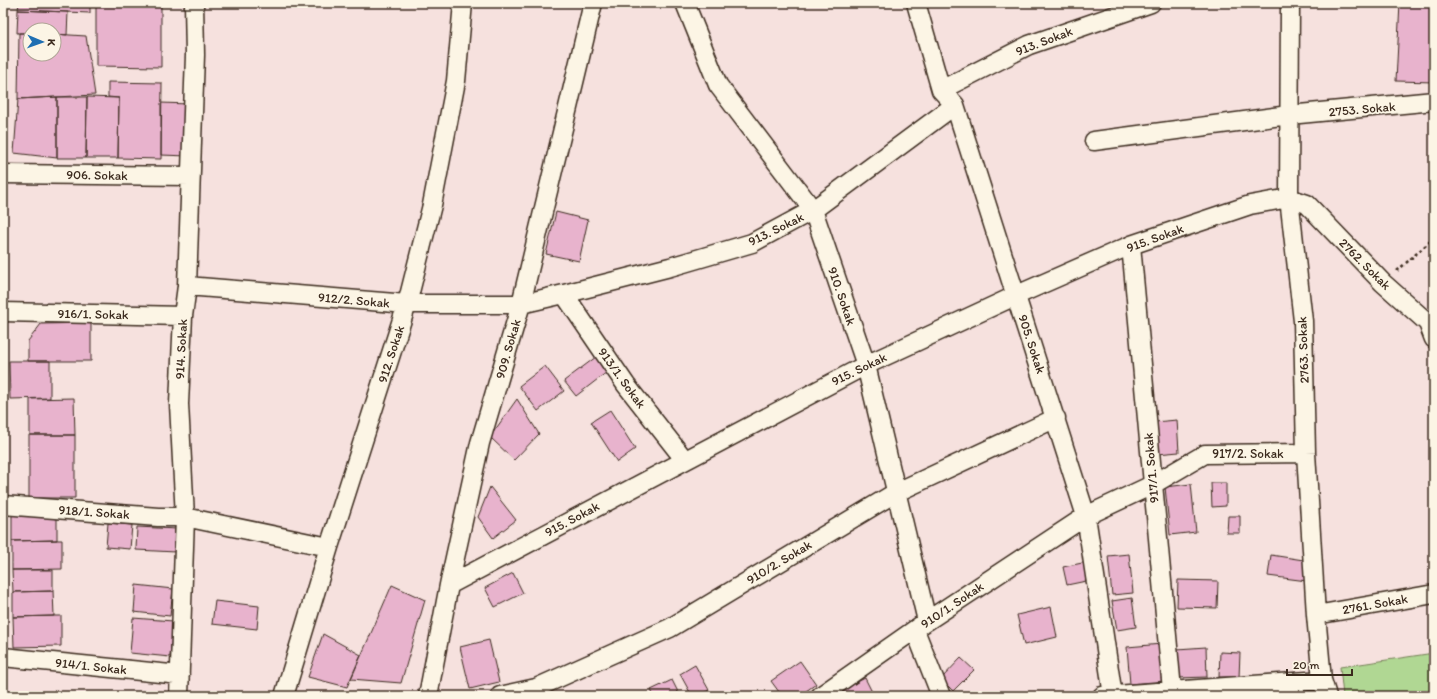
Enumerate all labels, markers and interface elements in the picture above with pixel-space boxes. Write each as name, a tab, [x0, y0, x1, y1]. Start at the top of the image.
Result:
north arrow	[22, 22, 62, 62]
street label: 913. Sokak	[1013, 23, 1075, 59]
text: K	[45, 39, 58, 47]
street label: 2753. Sokak	[1328, 99, 1396, 119]
street label: 906. Sokak	[66, 167, 128, 183]
street label: 913. Sokak	[746, 209, 806, 249]
street label: 915. Sokak	[1124, 221, 1186, 255]
street label: 2762. Sokak	[1336, 235, 1394, 293]
street label: 910. Sokak	[825, 265, 859, 327]
street label: 912/2. Sokak	[318, 289, 391, 311]
street label: 916/1. Sokak	[57, 306, 129, 322]
street label: 905. Sokak	[1015, 312, 1049, 376]
street label: 2763. Sokak	[1294, 316, 1312, 384]
street label: 909. Sokak	[492, 317, 524, 381]
street label: 914. Sokak	[172, 318, 190, 380]
street label: 912. Sokak	[375, 323, 407, 385]
street label: 913/1. Sokak	[595, 345, 649, 412]
street label: 915. Sokak	[829, 349, 889, 389]
street label: 917/1. Sokak	[1140, 432, 1162, 504]
street label: 917/2. Sokak	[1212, 446, 1284, 461]
street label: 915. Sokak	[542, 498, 602, 540]
street label: 918/1. Sokak	[58, 502, 130, 522]
street label: 910/2. Sokak	[744, 537, 814, 587]
street label: 910/1. Sokak	[918, 578, 986, 631]
street label: 2761. Sokak	[1341, 591, 1409, 617]
scale bar	[1287, 651, 1352, 677]
street label: 914/1. Sokak	[54, 655, 128, 677]
text: 20 m	[1293, 658, 1320, 672]

